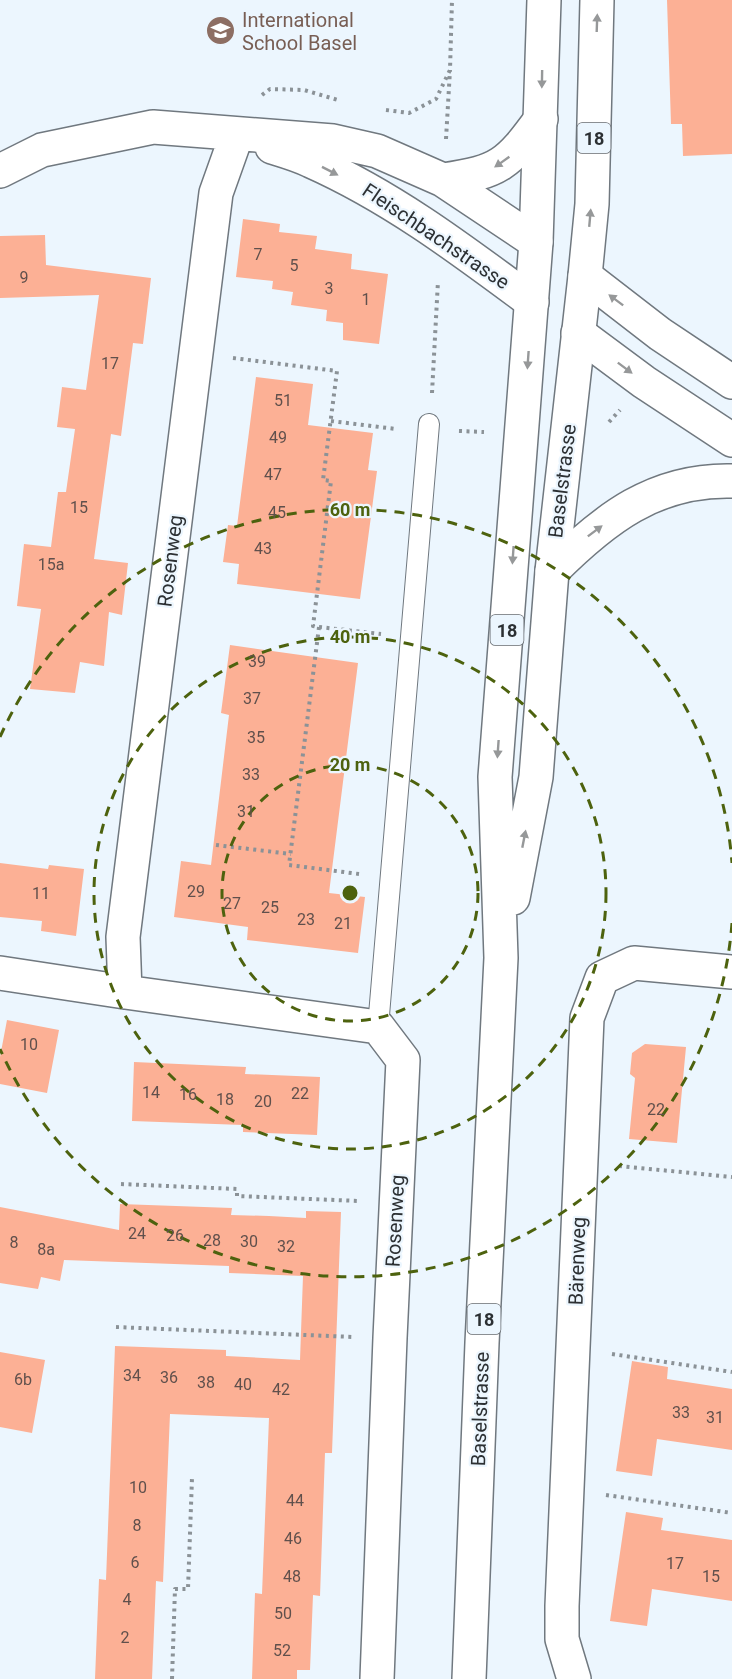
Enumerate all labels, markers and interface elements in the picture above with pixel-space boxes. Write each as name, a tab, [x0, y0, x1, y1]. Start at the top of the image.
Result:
place label: International School Basel	[242, 8, 357, 55]
one-way arrow	[592, 14, 601, 33]
school or university icon: International School Basel	[205, 15, 237, 47]
one-way arrow	[537, 70, 546, 89]
road number: 18	[578, 123, 610, 153]
one-way arrow	[495, 156, 511, 168]
one-way arrow	[322, 166, 339, 175]
street label: Fleischbachstrasse	[358, 178, 514, 294]
one-way arrow	[585, 209, 595, 228]
house number: 7	[254, 245, 263, 264]
house number: 5	[290, 256, 299, 275]
house number: 9	[20, 268, 29, 287]
house number: 3	[325, 279, 334, 298]
house number: 1	[362, 290, 371, 309]
one-way arrow	[608, 294, 624, 306]
one-way arrow	[523, 351, 533, 370]
house number: 17	[101, 354, 119, 373]
one-way arrow	[617, 361, 633, 374]
house number: 51	[274, 391, 292, 410]
street label: Baselstrasse	[543, 423, 581, 539]
house number: 49	[269, 428, 287, 447]
house number: 47	[264, 465, 282, 484]
house number: 15	[70, 498, 88, 517]
text: 60 m	[330, 499, 370, 520]
house number: 45	[268, 503, 286, 522]
street label: Rosenweg	[152, 514, 188, 608]
one-way arrow	[586, 525, 602, 537]
house number: 43	[254, 539, 272, 558]
one-way arrow	[508, 545, 518, 564]
house number: 15a	[38, 555, 64, 574]
road number: 18	[490, 615, 524, 645]
text: 40 m	[330, 626, 370, 647]
house number: 39	[248, 652, 266, 671]
house number: 37	[243, 689, 261, 708]
house number: 35	[247, 728, 265, 747]
one-way arrow	[493, 740, 502, 759]
text: 20 m	[330, 754, 370, 775]
house number: 33	[242, 765, 260, 784]
house number: 31	[237, 802, 255, 821]
one-way arrow	[520, 829, 529, 848]
house number: 29	[187, 882, 205, 901]
centre of rings	[340, 883, 360, 903]
house number: 11	[32, 884, 50, 903]
house number: 27	[223, 894, 241, 913]
house number: 25	[261, 898, 279, 917]
house number: 23	[297, 910, 315, 929]
house number: 21	[334, 914, 352, 933]
house number: 10	[20, 1035, 38, 1054]
house number: 14	[142, 1083, 160, 1102]
house number: 22	[291, 1084, 309, 1103]
house number: 16	[179, 1085, 197, 1104]
house number: 18	[216, 1090, 234, 1109]
house number: 20	[254, 1092, 272, 1111]
house number: 22	[647, 1100, 665, 1119]
street label: Rosenweg	[381, 1174, 409, 1268]
street label: Bärenweg	[563, 1216, 591, 1306]
house number: 24	[128, 1224, 146, 1243]
house number: 26	[166, 1226, 184, 1245]
house number: 28	[203, 1231, 221, 1250]
house number: 30	[240, 1232, 258, 1251]
house number: 8	[10, 1233, 19, 1252]
house number: 32	[277, 1237, 295, 1256]
house number: 8a	[37, 1240, 55, 1259]
road number: 18	[468, 1304, 500, 1334]
street label: Baselstrasse	[466, 1351, 494, 1467]
house number: 34	[123, 1366, 141, 1385]
house number: 36	[160, 1368, 178, 1387]
house number: 6b	[14, 1370, 32, 1389]
house number: 38	[197, 1373, 215, 1392]
house number: 40	[234, 1375, 252, 1394]
house number: 42	[272, 1380, 290, 1399]
house number: 33	[672, 1403, 690, 1422]
house number: 31	[706, 1408, 724, 1427]
house number: 10	[129, 1478, 147, 1497]
house number: 44	[286, 1491, 304, 1510]
house number: 8	[133, 1516, 142, 1535]
house number: 46	[284, 1529, 302, 1548]
house number: 6	[131, 1553, 140, 1572]
house number: 17	[666, 1554, 684, 1573]
house number: 48	[283, 1567, 301, 1586]
house number: 15	[702, 1567, 720, 1586]
house number: 4	[123, 1590, 132, 1609]
house number: 50	[274, 1604, 292, 1623]
house number: 2	[121, 1628, 130, 1647]
house number: 52	[273, 1641, 291, 1660]

